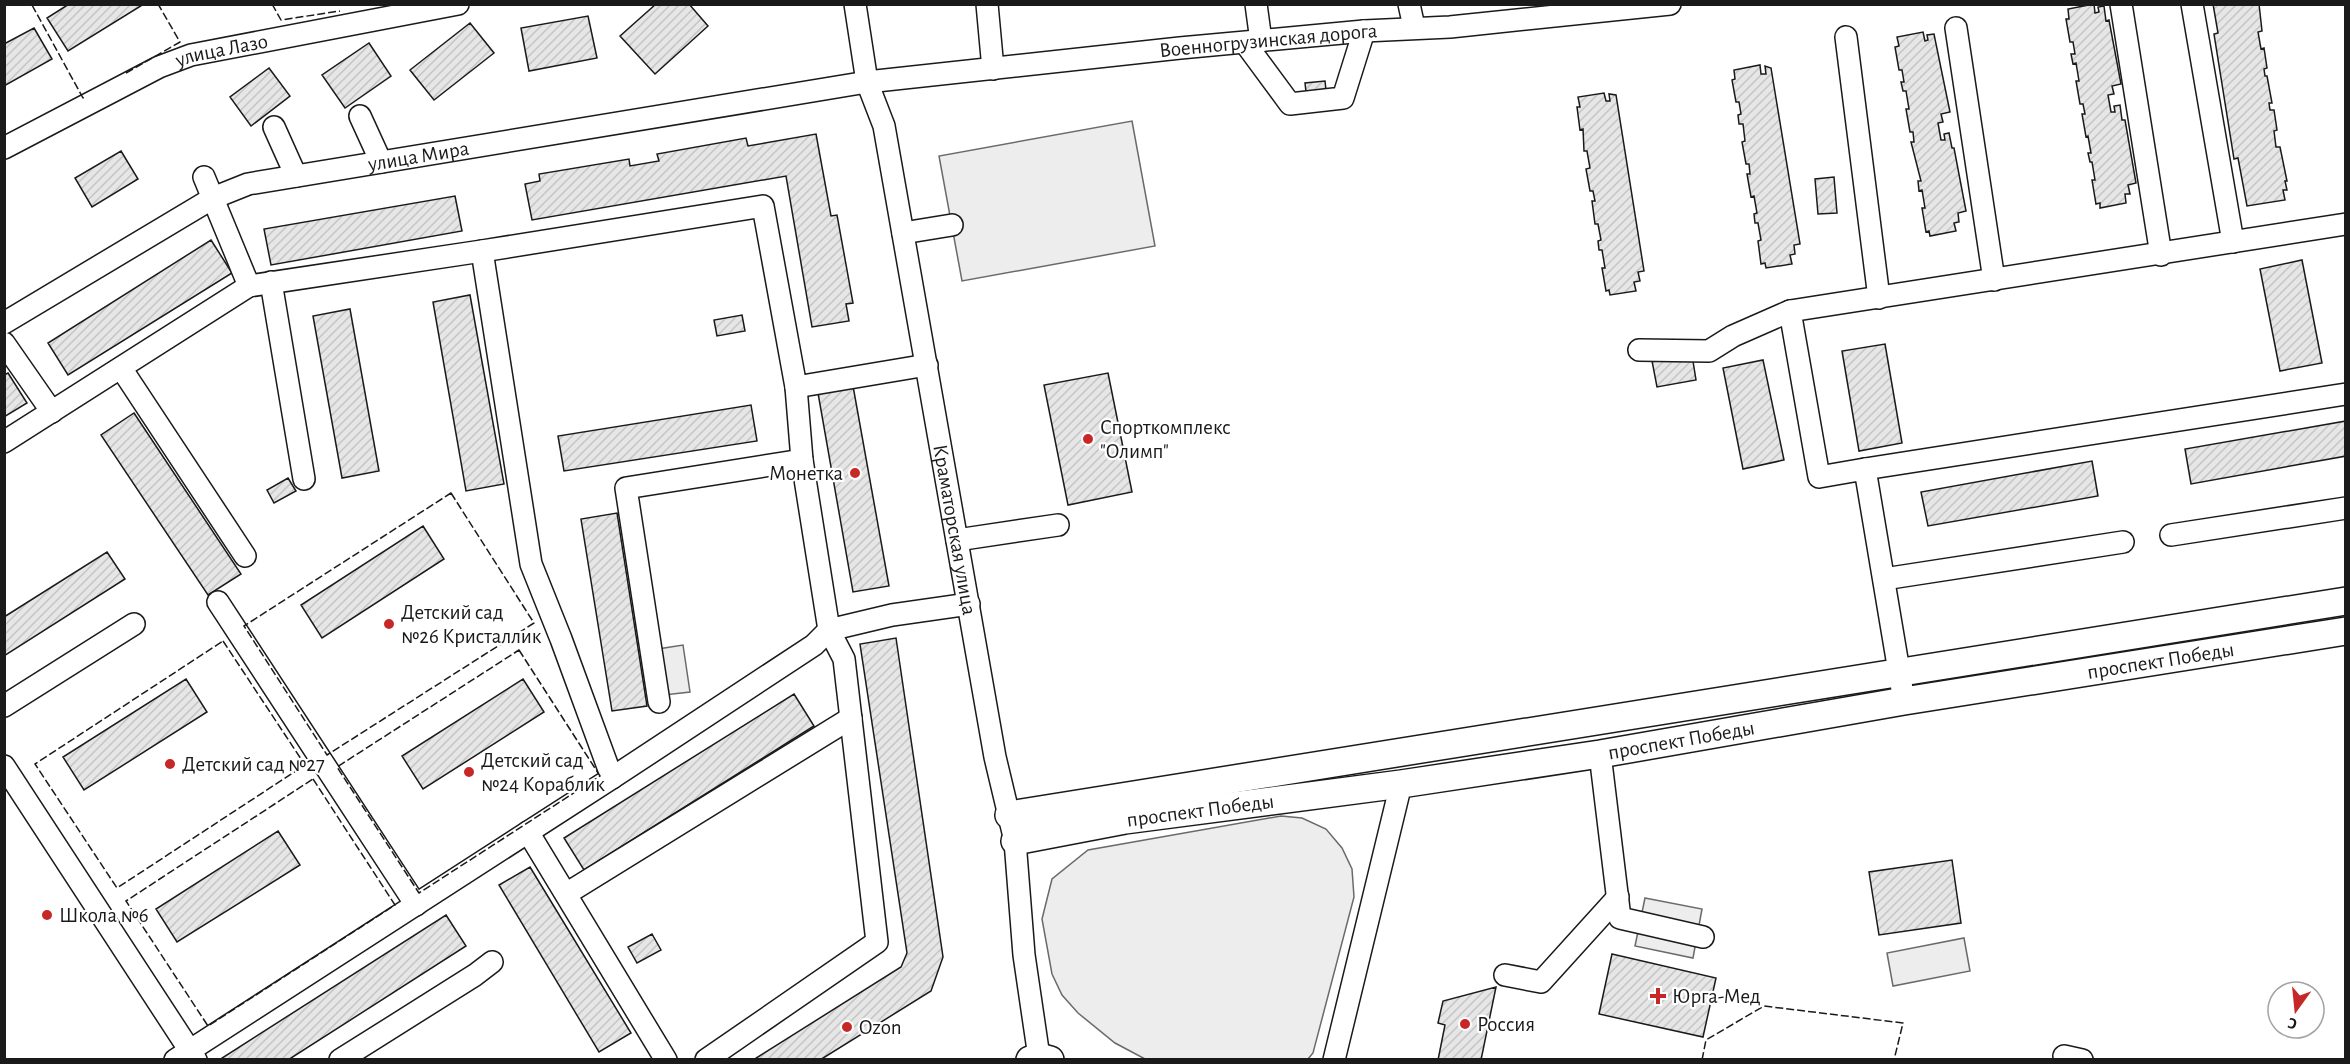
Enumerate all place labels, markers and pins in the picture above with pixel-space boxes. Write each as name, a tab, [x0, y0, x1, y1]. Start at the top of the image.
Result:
place label: Спорткомплекс "Олимп"	[1100, 417, 1231, 462]
marker: Спорткомплекс "Олимп"	[1081, 432, 1095, 446]
place label: Монетка	[769, 463, 843, 484]
marker: Монетка	[848, 466, 862, 480]
place label: Детский сад №26 Кристаллик	[401, 602, 542, 647]
marker: Детский сад №26 Кристаллик	[382, 617, 396, 631]
place label: Детский сад №24 Кораблик	[481, 750, 605, 795]
place label: Детский сад №27	[182, 754, 325, 775]
marker: Детский сад №27	[163, 757, 177, 771]
marker: Детский сад №24 Кораблик	[462, 765, 476, 779]
place label: Школа №6	[59, 905, 149, 926]
marker: Школа №6	[40, 908, 54, 922]
place label: Юрга-Мед	[1672, 986, 1761, 1007]
marker: Юрга-Мед	[1649, 987, 1667, 1005]
place label: Россия	[1477, 1014, 1535, 1035]
place label: Ozon	[859, 1017, 902, 1038]
marker: Россия	[1458, 1017, 1472, 1031]
marker: Ozon	[840, 1020, 854, 1034]

